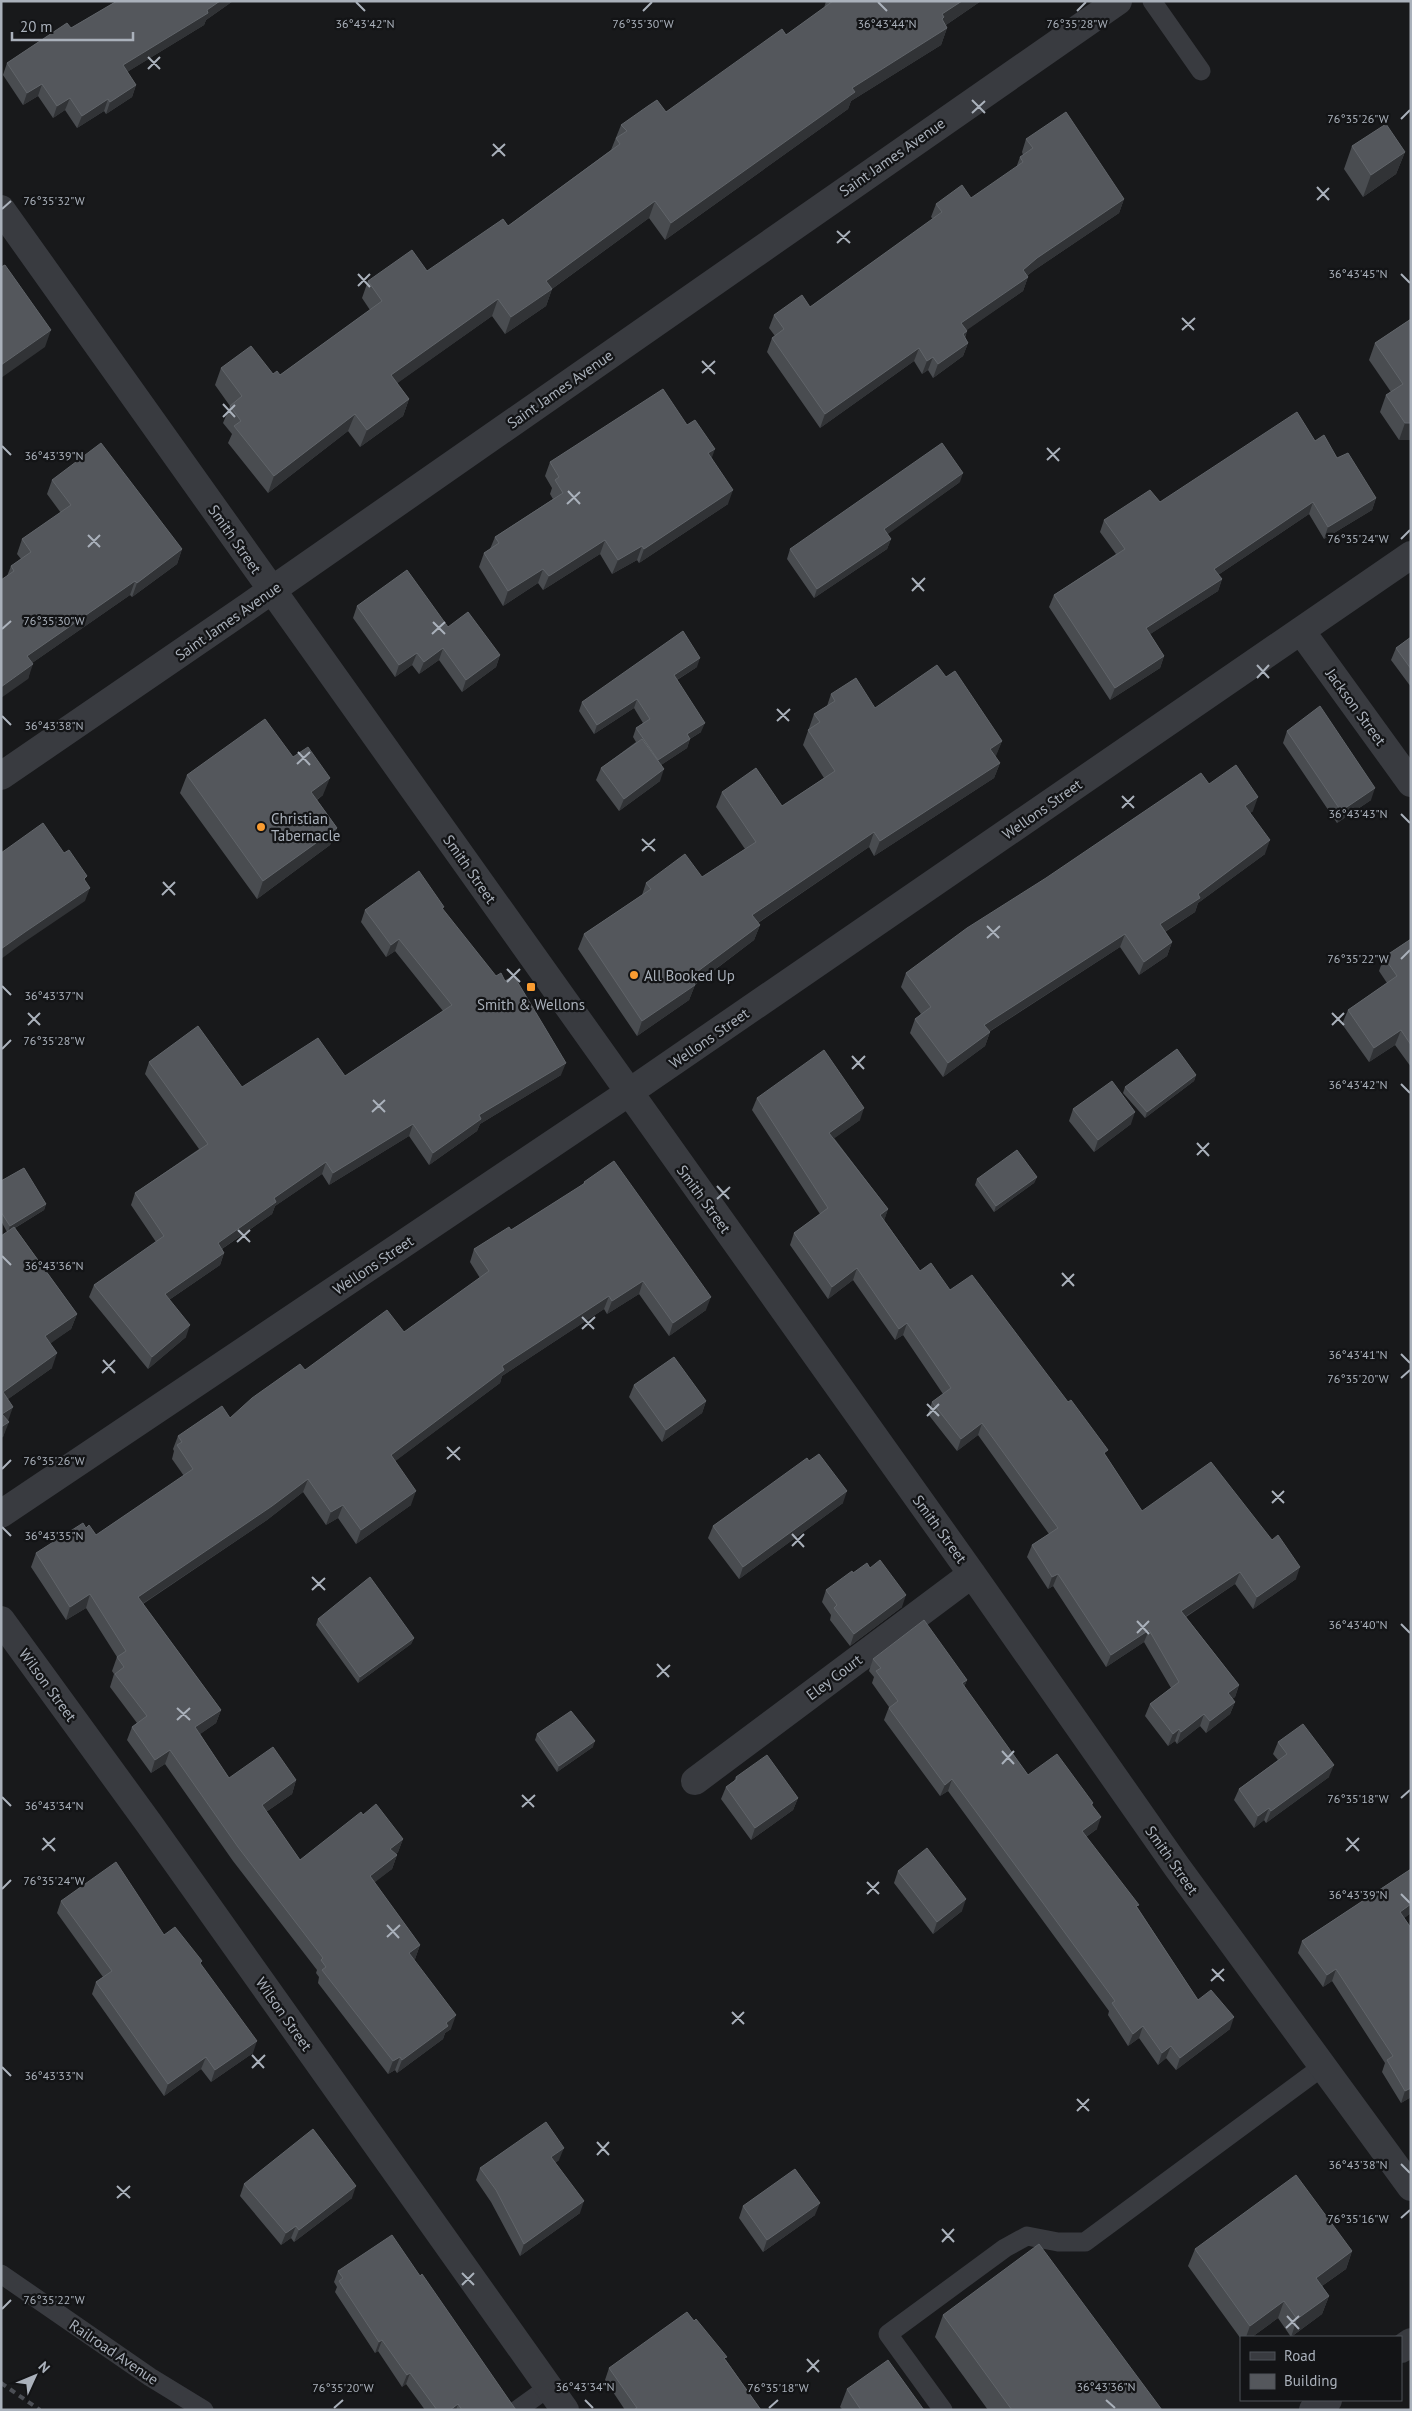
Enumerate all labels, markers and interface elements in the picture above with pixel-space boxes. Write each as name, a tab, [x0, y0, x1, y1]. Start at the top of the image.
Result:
scale bar	[12, 10, 134, 42]
text: 36°43'42"N	[335, 16, 395, 31]
text: 76°35'30"W	[612, 16, 674, 31]
text: 36°43'44"N	[857, 16, 917, 31]
text: 76°35'28"W	[1046, 16, 1108, 31]
text: 20 m	[20, 17, 53, 36]
text: 76°35'26"W	[1327, 111, 1389, 126]
street label: Saint James Avenue	[835, 113, 949, 201]
text: 76°35'32"W	[23, 193, 85, 208]
text: 36°43'45"N	[1328, 266, 1388, 281]
street label: Saint James Avenue	[503, 345, 617, 433]
text: 36°43'39"N	[24, 448, 84, 463]
street label: Smith Street	[204, 501, 266, 577]
text: 76°35'24"W	[1327, 531, 1389, 546]
street label: Saint James Avenue	[171, 577, 285, 665]
text: 76°35'30"W	[23, 613, 85, 628]
street label: Jackson Street	[1321, 664, 1390, 749]
text: 36°43'38"N	[24, 718, 84, 733]
street label: Wellons Street	[998, 775, 1086, 843]
text: 36°43'43"N	[1328, 806, 1388, 821]
place label: Christian Tabernacle	[271, 809, 340, 845]
marker: Christian Tabernacle	[255, 821, 267, 833]
street label: Smith Street	[439, 831, 501, 907]
text: 76°35'22"W	[1327, 951, 1389, 966]
place label: All Booked Up	[644, 966, 735, 985]
marker: All Booked Up	[628, 969, 640, 981]
marker: Smith & Wellons	[525, 981, 537, 993]
text: 36°43'37"N	[24, 988, 84, 1003]
place label: Smith & Wellons	[477, 995, 585, 1014]
street label: Wellons Street	[665, 1004, 753, 1072]
text: 76°35'28"W	[23, 1033, 85, 1048]
text: 36°43'42"N	[1328, 1077, 1388, 1092]
street label: Smith Street	[673, 1161, 735, 1237]
street label: Wellons Street	[329, 1231, 417, 1299]
text: 36°43'36"N	[24, 1258, 84, 1273]
text: 36°43'41"N	[1328, 1347, 1388, 1362]
text: 76°35'20"W	[1327, 1371, 1389, 1386]
text: 76°35'26"W	[23, 1453, 85, 1468]
street label: Smith Street	[909, 1491, 971, 1567]
text: 36°43'35"N	[24, 1528, 84, 1543]
text: 36°43'40"N	[1328, 1617, 1388, 1632]
street label: Wilson Street	[15, 1645, 81, 1725]
street label: Eley Court	[802, 1650, 866, 1704]
text: 76°35'18"W	[1327, 1791, 1389, 1806]
text: 36°43'34"N	[24, 1798, 84, 1813]
street label: Smith Street	[1141, 1822, 1203, 1898]
text: 76°35'24"W	[23, 1873, 85, 1888]
text: 36°43'39"N	[1328, 1887, 1388, 1902]
street label: Wilson Street	[252, 1973, 316, 2055]
text: 36°43'33"N	[24, 2068, 84, 2083]
text: 36°43'38"N	[1328, 2157, 1388, 2172]
text: 76°35'16"W	[1327, 2211, 1389, 2226]
text: 76°35'22"W	[23, 2292, 85, 2307]
street label: Railroad Avenue	[66, 2315, 162, 2389]
legend	[1240, 2336, 1402, 2401]
text: Road	[1284, 2346, 1316, 2365]
north arrow	[10, 2351, 60, 2401]
text: N	[35, 2357, 54, 2377]
text: Building	[1284, 2371, 1338, 2390]
text: 36°43'34"N	[555, 2379, 615, 2394]
text: 36°43'36"N	[1076, 2379, 1136, 2394]
text: 76°35'20"W	[312, 2380, 374, 2395]
text: 76°35'18"W	[747, 2380, 809, 2395]

